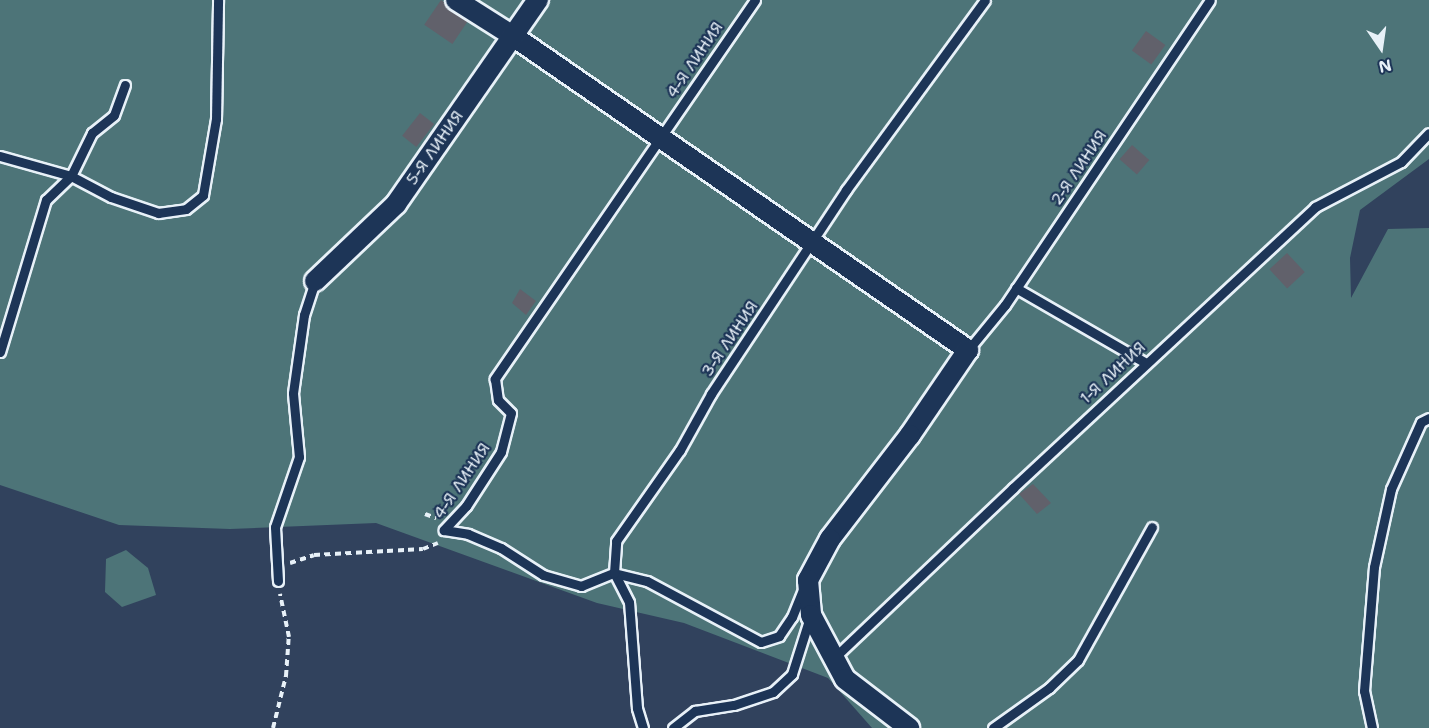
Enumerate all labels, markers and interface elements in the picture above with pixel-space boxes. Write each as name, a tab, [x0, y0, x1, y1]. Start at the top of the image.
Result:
street label: 4-Я ЛИНИЯ	[663, 18, 727, 102]
north arrow	[1351, 18, 1411, 78]
text: N	[1377, 54, 1394, 78]
street label: 5-Я ЛИНИЯ	[402, 107, 468, 189]
street label: 2-Я ЛИНИЯ	[1047, 127, 1111, 209]
street label: 3-Я ЛИНИЯ	[698, 298, 762, 380]
street label: 1-Я ЛИНИЯ	[1076, 338, 1150, 408]
street label: 4-Я ЛИНИЯ	[430, 439, 494, 523]

